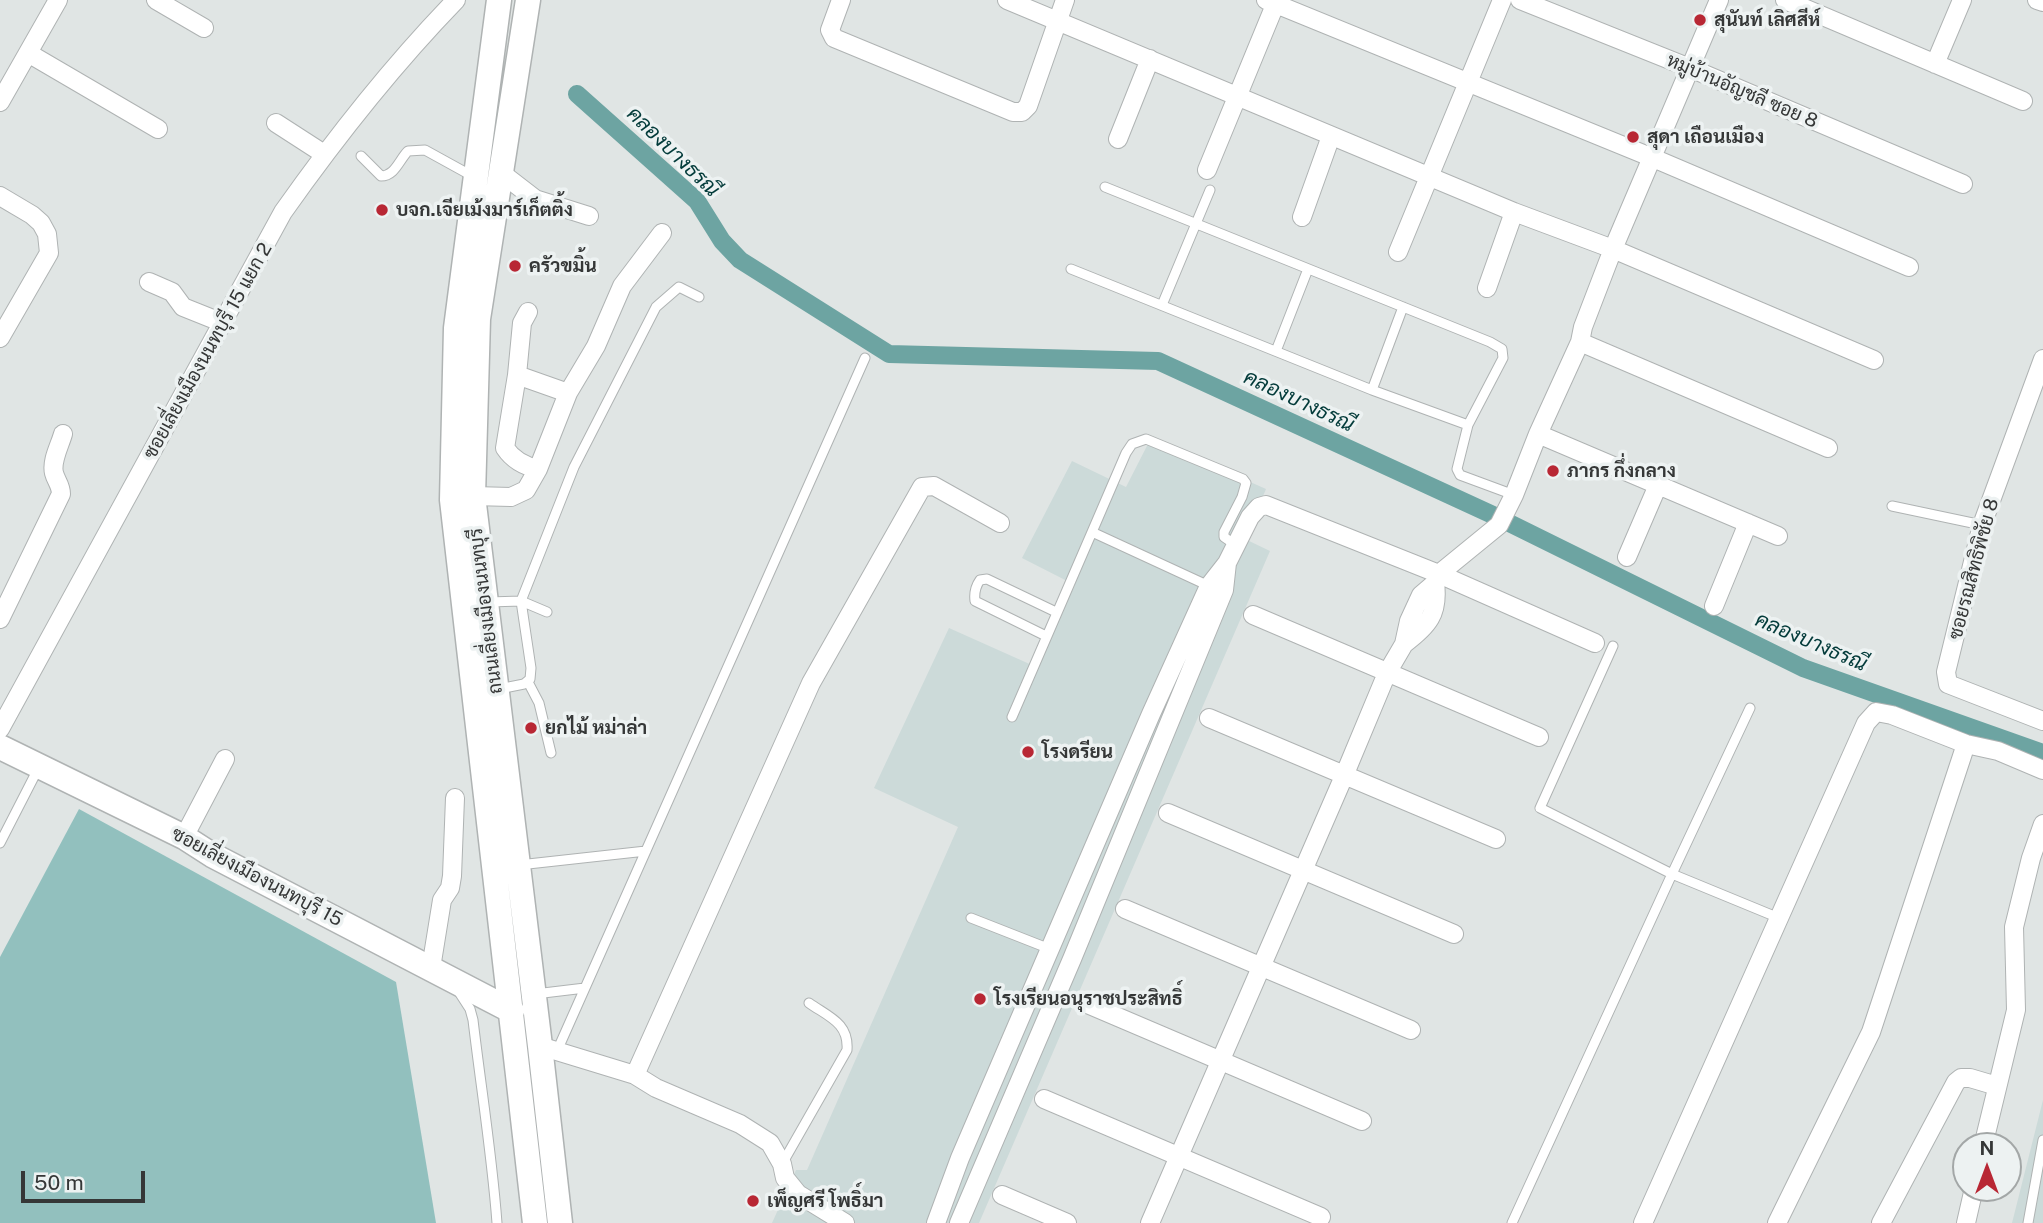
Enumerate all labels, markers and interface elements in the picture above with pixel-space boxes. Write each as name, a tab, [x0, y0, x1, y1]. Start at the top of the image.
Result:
place label: สุนันท์ เลิศสีห์	[1714, 9, 1820, 31]
marker: สุนันท์ เลิศสีห์	[1692, 12, 1708, 28]
street label: หมู่บ้านอัญชลี ซอย 8	[1663, 49, 1821, 133]
water label: คลองบางธรณี	[621, 102, 725, 202]
place label: สุดา เถือนเมือง	[1647, 126, 1764, 148]
marker: สุดา เถือนเมือง	[1625, 129, 1641, 145]
place label: บจก.เจียเม้งมาร์เก็ตติ้ง	[396, 199, 573, 221]
marker: บจก.เจียเม้งมาร์เก็ตติ้ง	[374, 202, 390, 218]
street label: ซอยเลี่ยงเมืองนนทบุรี 15 แยก 2	[139, 239, 277, 463]
place label: ครัวขมิ้น	[529, 255, 597, 277]
marker: ครัวขมิ้น	[507, 258, 523, 274]
water label: คลองบางธรณี	[1240, 364, 1358, 438]
place label: ภากร กึ่งกลาง	[1567, 460, 1676, 482]
marker: ภากร กึ่งกลาง	[1545, 463, 1561, 479]
street label: ซอยรณสิทธิพิชัย 8	[1944, 496, 2004, 642]
street label: ถนนเลี่ยงเมืองนนทบุรี	[465, 527, 507, 695]
water label: คลองบางธรณี	[1751, 607, 1871, 677]
place label: ยกไม้ หม่าล่า	[545, 717, 647, 739]
marker: ยกไม้ หม่าล่า	[523, 720, 539, 736]
place label: โรงดรียน	[1042, 741, 1113, 763]
marker: โรงดรียน	[1020, 744, 1036, 760]
street label: ซอยเลี่ยงเมืองนนทบุรี 15	[168, 822, 346, 932]
place label: โรงเรียนอนุราชประสิทธิ์	[994, 988, 1183, 1010]
marker: โรงเรียนอนุราชประสิทธิ์	[972, 991, 988, 1007]
north arrow	[1952, 1132, 2022, 1202]
text: N	[1980, 1137, 1994, 1159]
scale bar	[24, 1156, 149, 1200]
text: 50 m	[34, 1170, 84, 1195]
place label: เพ็ญศรี โพธิ์มา	[767, 1190, 884, 1212]
marker: เพ็ญศรี โพธิ์มา	[745, 1193, 761, 1209]

